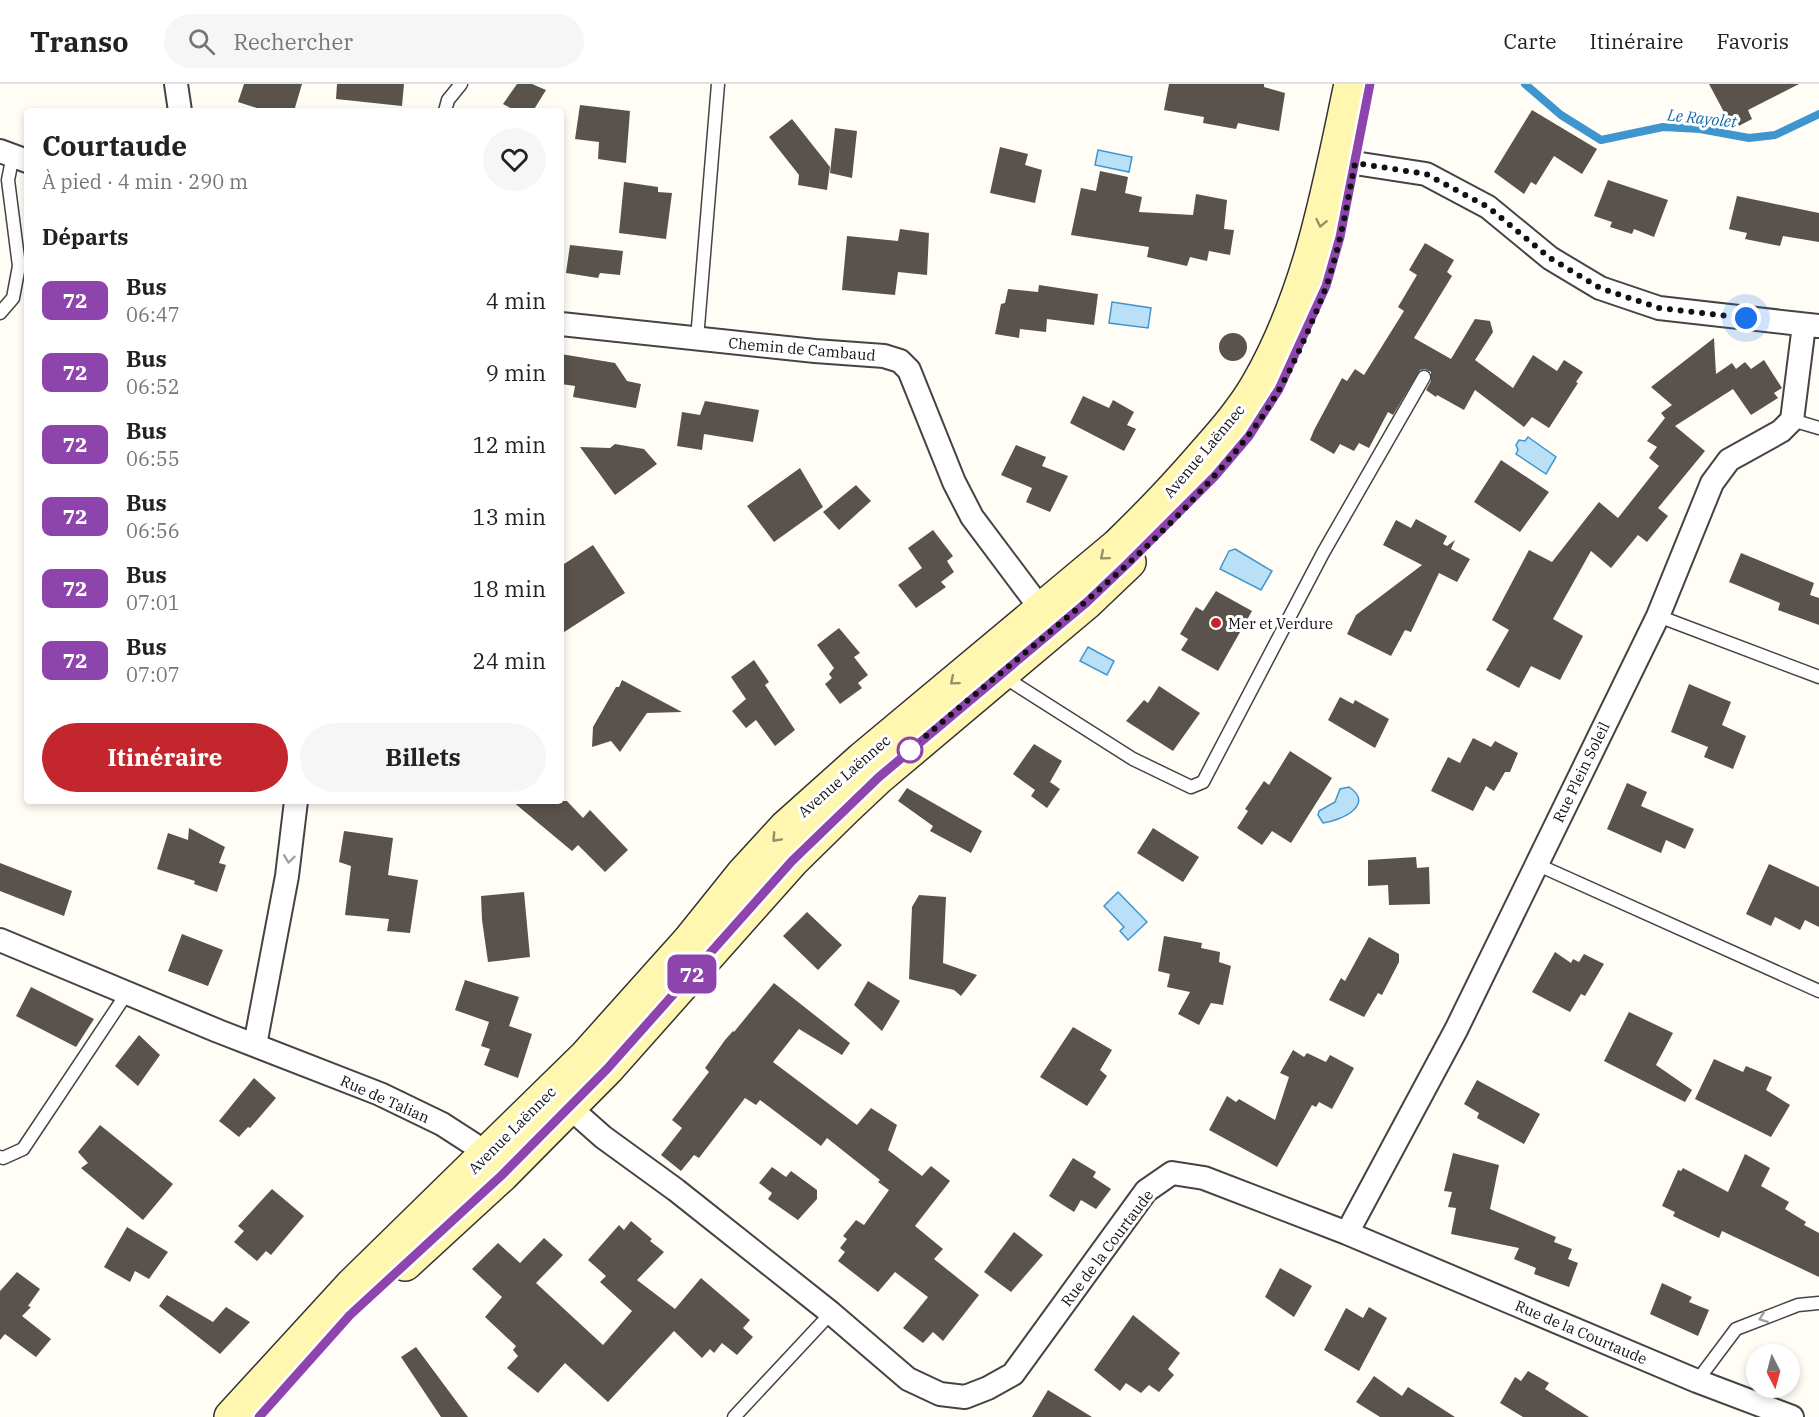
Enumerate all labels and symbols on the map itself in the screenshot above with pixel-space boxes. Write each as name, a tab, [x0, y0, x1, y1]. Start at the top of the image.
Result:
water label: Le Rayolet	[1665, 104, 1739, 132]
one-way arrow	[1315, 218, 1328, 228]
your location	[1731, 303, 1761, 333]
street label: Chemin de Cambaud	[728, 333, 876, 365]
street label: Avenue Laënnec	[1159, 400, 1249, 502]
one-way arrow	[1100, 549, 1111, 560]
place label: Mer et Verdure	[1228, 614, 1333, 633]
marker: Mer et Verdure	[1209, 616, 1223, 630]
one-way arrow	[950, 674, 961, 685]
street label: Rue Plein Soleil	[1548, 719, 1614, 825]
street label: Avenue Laënnec	[794, 731, 894, 821]
unlabelled marker	[897, 737, 923, 763]
one-way arrow	[772, 831, 783, 841]
one-way arrow	[283, 855, 296, 864]
line badge: 72	[665, 954, 719, 994]
street label: Rue de Talian	[337, 1071, 433, 1127]
street label: Avenue Laënnec	[464, 1082, 560, 1178]
street label: Rue de la Courtaude	[1057, 1186, 1157, 1310]
street label: Rue de la Courtaude	[1512, 1296, 1650, 1368]
one-way arrow	[1758, 1311, 1769, 1323]
north arrow	[1746, 1344, 1800, 1398]

